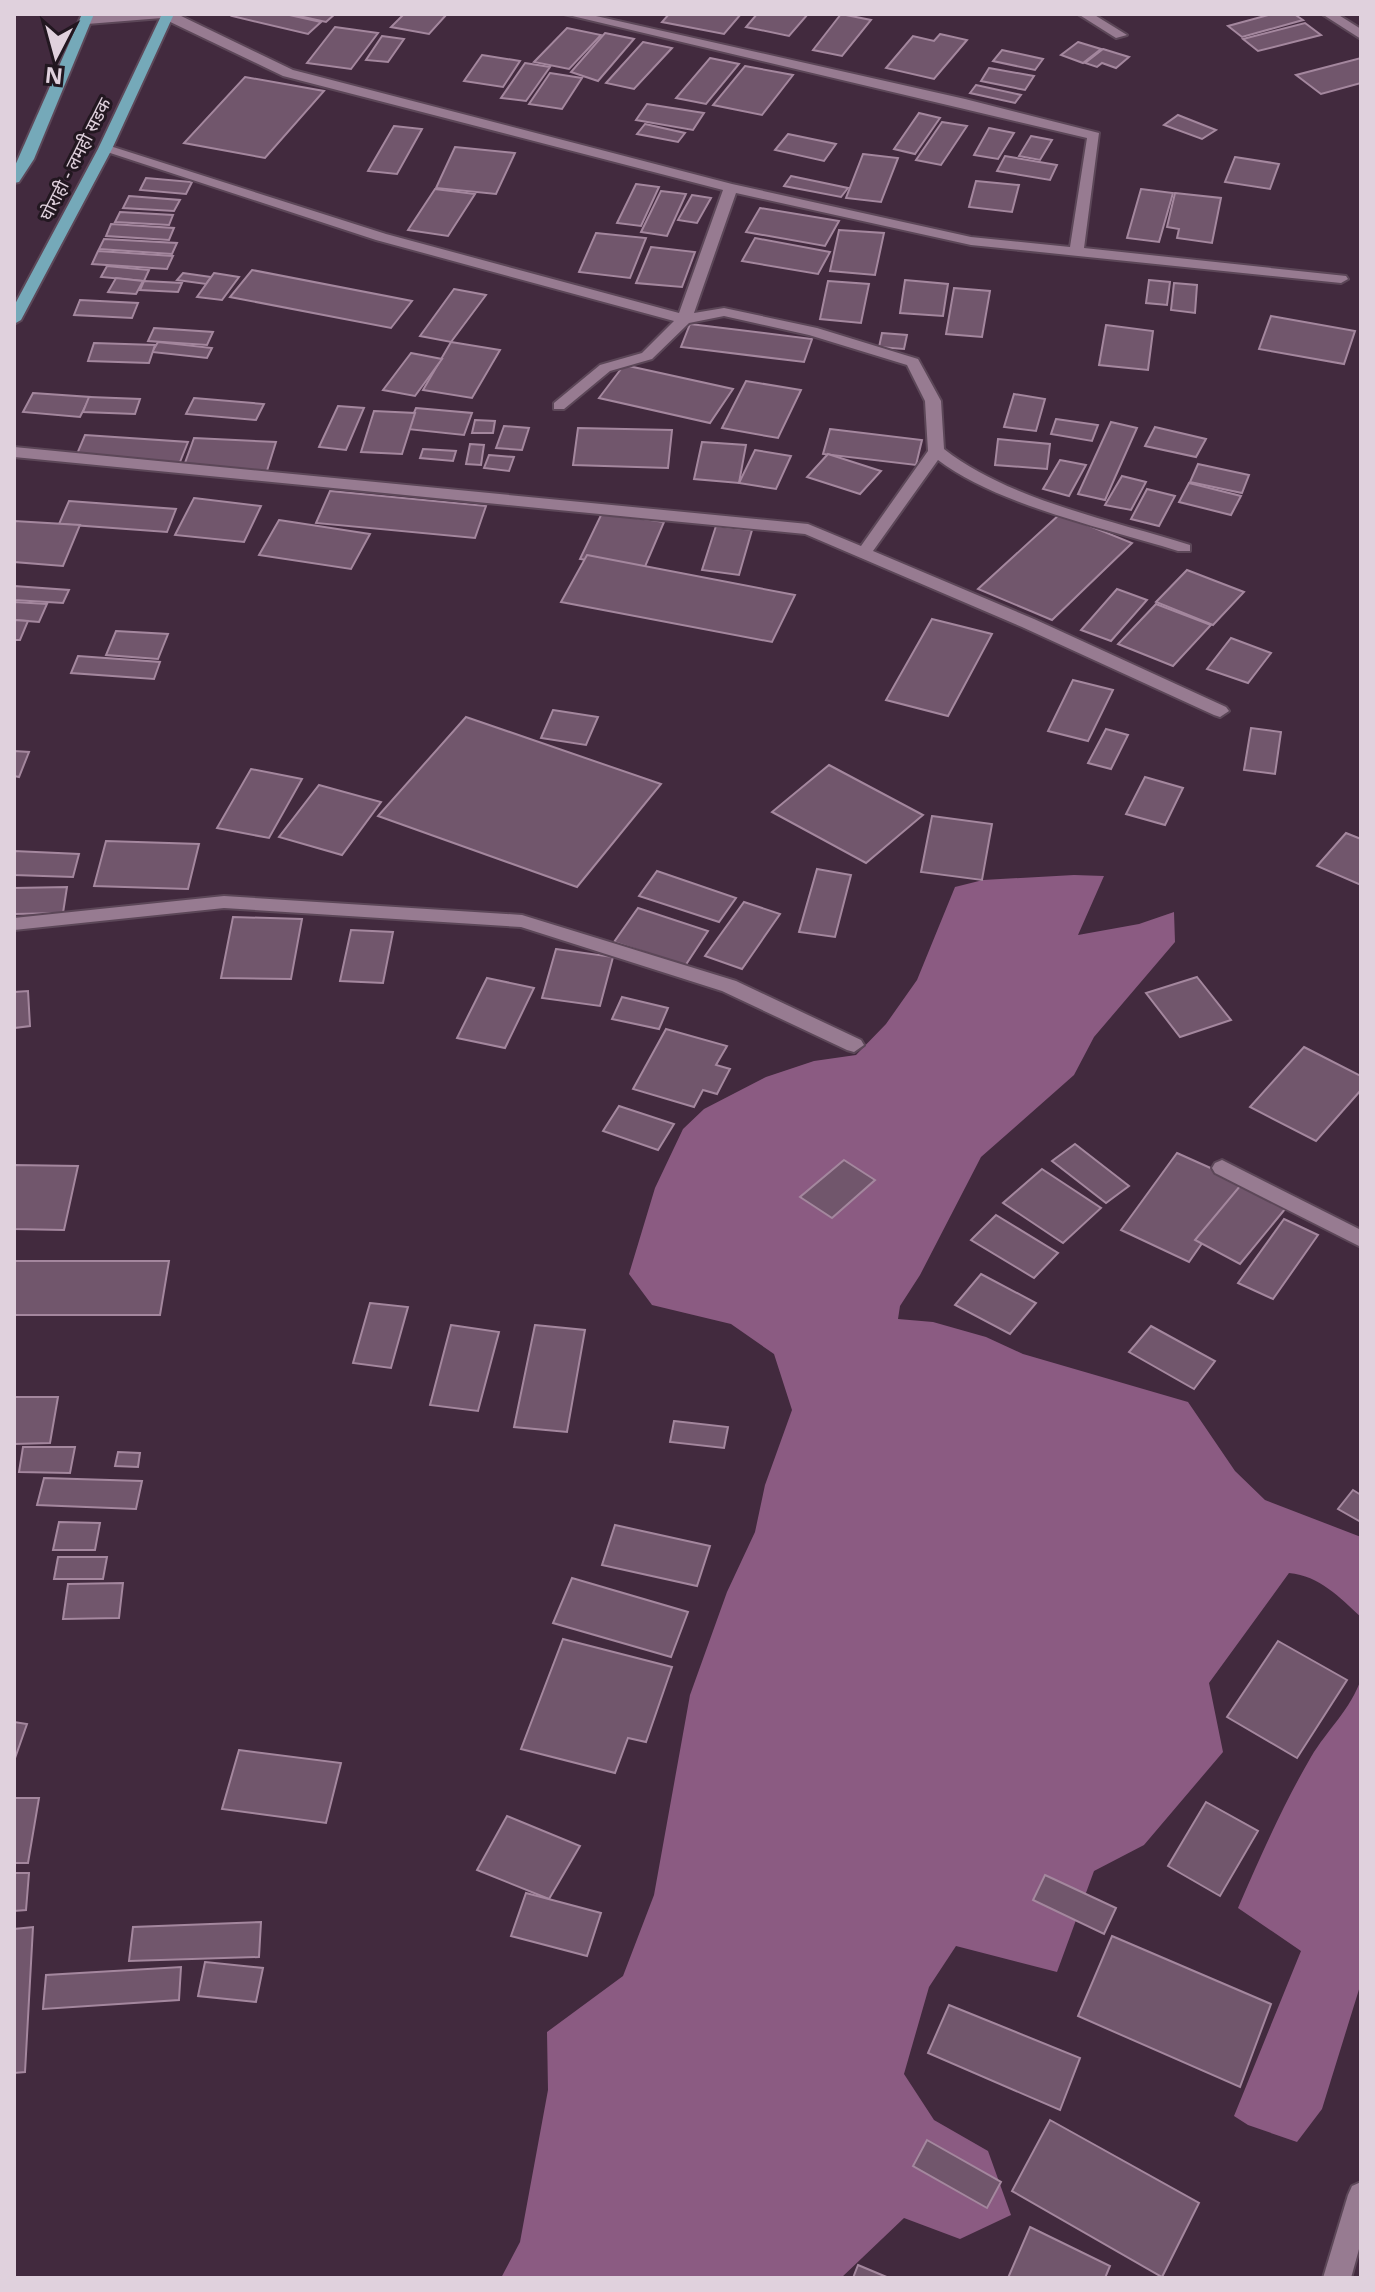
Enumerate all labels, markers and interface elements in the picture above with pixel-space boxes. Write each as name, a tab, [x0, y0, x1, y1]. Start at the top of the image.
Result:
north arrow	[16, 16, 96, 96]
text: N	[44, 58, 64, 89]
street label: घोराही - लमही सडक	[36, 94, 118, 225]

